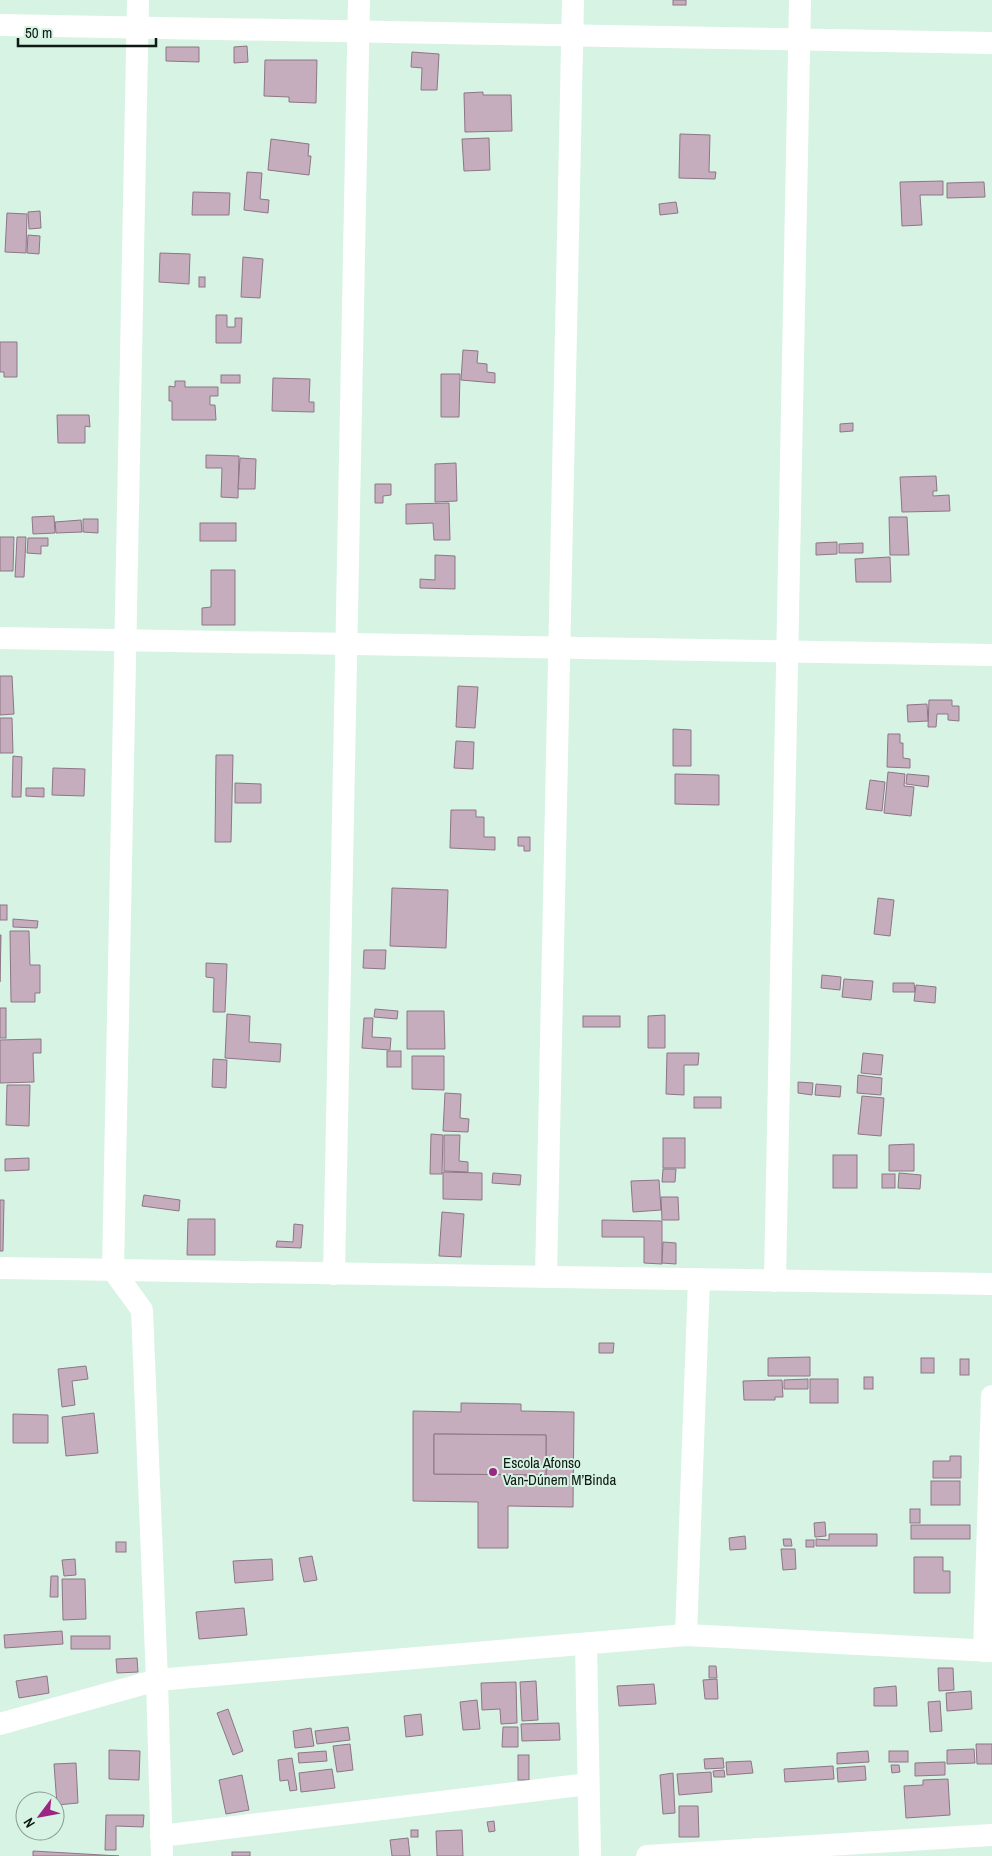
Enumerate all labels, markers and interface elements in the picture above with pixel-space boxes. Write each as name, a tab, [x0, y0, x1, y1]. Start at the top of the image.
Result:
scale bar	[18, 15, 155, 47]
text: 50 m	[25, 22, 52, 43]
place label: Escola Afonso Van-Dúnem M’Binda	[503, 1452, 616, 1490]
marker: Escola Afonso Van-Dúnem M’Binda	[487, 1466, 499, 1478]
north arrow	[15, 1791, 65, 1841]
text: N	[19, 1815, 39, 1831]

